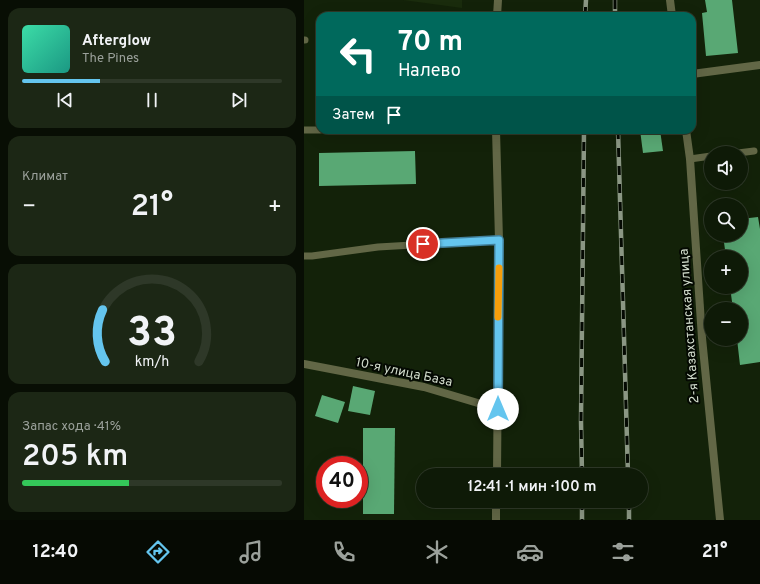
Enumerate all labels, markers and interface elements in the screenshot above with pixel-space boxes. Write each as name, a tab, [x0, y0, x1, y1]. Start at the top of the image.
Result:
text: 70 m	[398, 25, 463, 61]
icon: left	[332, 28, 384, 80]
text: Afterglow	[82, 32, 151, 51]
text: The Pines	[82, 51, 139, 67]
text: Налево	[398, 60, 461, 83]
icon: previous	[54, 89, 76, 111]
icon: pause	[141, 89, 163, 111]
icon: next	[228, 89, 250, 111]
icon: arrive	[383, 104, 405, 126]
text: Затем	[332, 106, 375, 125]
map controls	[704, 146, 748, 346]
button: sound	[704, 146, 748, 190]
text: Климат	[22, 169, 68, 185]
text: 21°	[131, 189, 173, 226]
text: −	[22, 194, 36, 221]
text: +	[268, 194, 282, 221]
button: search	[704, 198, 748, 242]
pin	[406, 227, 440, 261]
icon: arrive	[412, 233, 434, 255]
street label: 2-я Казахстанская улица	[677, 248, 703, 404]
button: +	[704, 250, 748, 294]
button: −	[704, 302, 748, 346]
text: 33	[127, 308, 177, 361]
text: km/h	[135, 353, 169, 371]
street label: 10-я улица База	[354, 355, 454, 391]
position arrow	[477, 388, 519, 430]
text: Запас хода · 41%	[22, 419, 121, 435]
text: 205 km	[22, 439, 128, 476]
speed limit sign: 40	[316, 456, 368, 508]
text: 12:41 · 1 мин · 100 m	[467, 478, 597, 497]
icon: directions	[144, 538, 172, 566]
icon: music	[237, 538, 265, 566]
icon: phone	[330, 538, 358, 566]
icon: climate	[423, 538, 451, 566]
icon: car	[516, 538, 544, 566]
icon: filters	[609, 538, 637, 566]
text: 12:40	[33, 541, 79, 564]
text: 21°	[702, 541, 727, 564]

